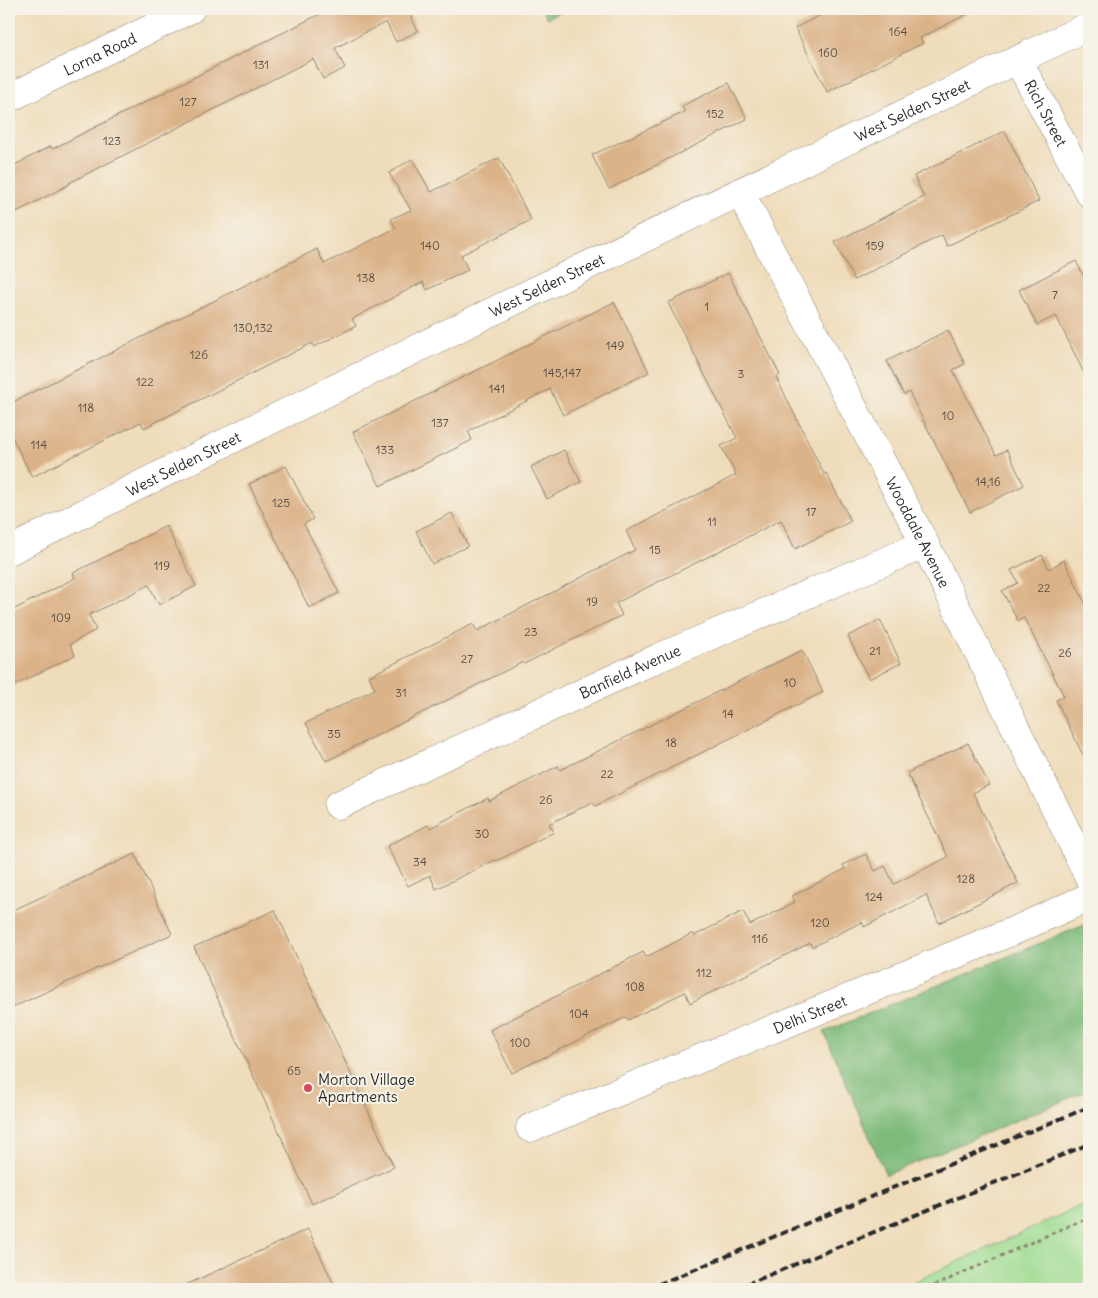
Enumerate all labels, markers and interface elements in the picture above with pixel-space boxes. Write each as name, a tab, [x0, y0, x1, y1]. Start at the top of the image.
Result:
house number: 164	[889, 24, 907, 39]
street label: Lorna Road	[60, 28, 139, 79]
house number: 160	[818, 45, 838, 60]
house number: 131	[253, 57, 269, 72]
street label: West Selden Street	[851, 74, 973, 145]
street label: Rich Street	[1021, 76, 1072, 150]
house number: 127	[179, 94, 197, 109]
house number: 152	[706, 106, 725, 121]
house number: 123	[103, 133, 121, 148]
house number: 140	[420, 238, 440, 253]
house number: 159	[866, 238, 884, 253]
street label: West Selden Street	[486, 249, 607, 321]
house number: 138	[357, 270, 375, 285]
house number: 7	[1052, 287, 1058, 302]
house number: 1	[705, 299, 709, 314]
house number: 130,132	[233, 320, 273, 335]
house number: 149	[606, 338, 624, 353]
house number: 126	[190, 347, 208, 362]
house number: 145,147	[543, 365, 581, 380]
house number: 3	[738, 366, 745, 381]
house number: 122	[136, 374, 154, 389]
house number: 141	[489, 381, 505, 396]
house number: 118	[78, 400, 94, 415]
house number: 10	[942, 408, 954, 423]
house number: 137	[431, 415, 449, 430]
street label: West Selden Street	[123, 427, 244, 500]
house number: 114	[31, 437, 47, 452]
house number: 133	[376, 442, 394, 457]
street label: Wooddale Avenue	[882, 474, 954, 590]
house number: 14,16	[975, 474, 1001, 489]
house number: 125	[272, 495, 290, 510]
house number: 17	[806, 504, 816, 519]
house number: 11	[707, 514, 717, 529]
house number: 15	[649, 542, 661, 557]
house number: 119	[154, 558, 170, 573]
house number: 22	[1037, 580, 1051, 595]
house number: 19	[586, 594, 598, 609]
house number: 109	[51, 610, 71, 625]
house number: 23	[524, 624, 538, 639]
street label: Banfield Avenue	[576, 640, 683, 702]
house number: 21	[869, 643, 881, 658]
house number: 26	[1058, 645, 1072, 660]
house number: 27	[461, 651, 473, 666]
house number: 10	[784, 675, 796, 690]
house number: 31	[395, 685, 407, 700]
house number: 14	[722, 706, 734, 721]
house number: 35	[327, 726, 341, 741]
house number: 18	[665, 735, 677, 750]
house number: 22	[600, 766, 614, 781]
house number: 26	[539, 792, 553, 807]
house number: 30	[475, 826, 489, 841]
house number: 34	[413, 854, 427, 869]
house number: 128	[957, 871, 975, 886]
house number: 124	[865, 889, 883, 904]
house number: 120	[810, 915, 830, 930]
house number: 116	[752, 931, 768, 946]
house number: 112	[696, 965, 712, 980]
house number: 108	[625, 979, 645, 994]
street label: Delhi Street	[770, 990, 849, 1037]
house number: 104	[569, 1006, 589, 1021]
house number: 100	[510, 1035, 530, 1050]
house number: 65	[287, 1063, 301, 1078]
place label: Morton Village Apartments	[318, 1070, 415, 1106]
marker: Morton Village Apartments	[302, 1082, 314, 1094]

